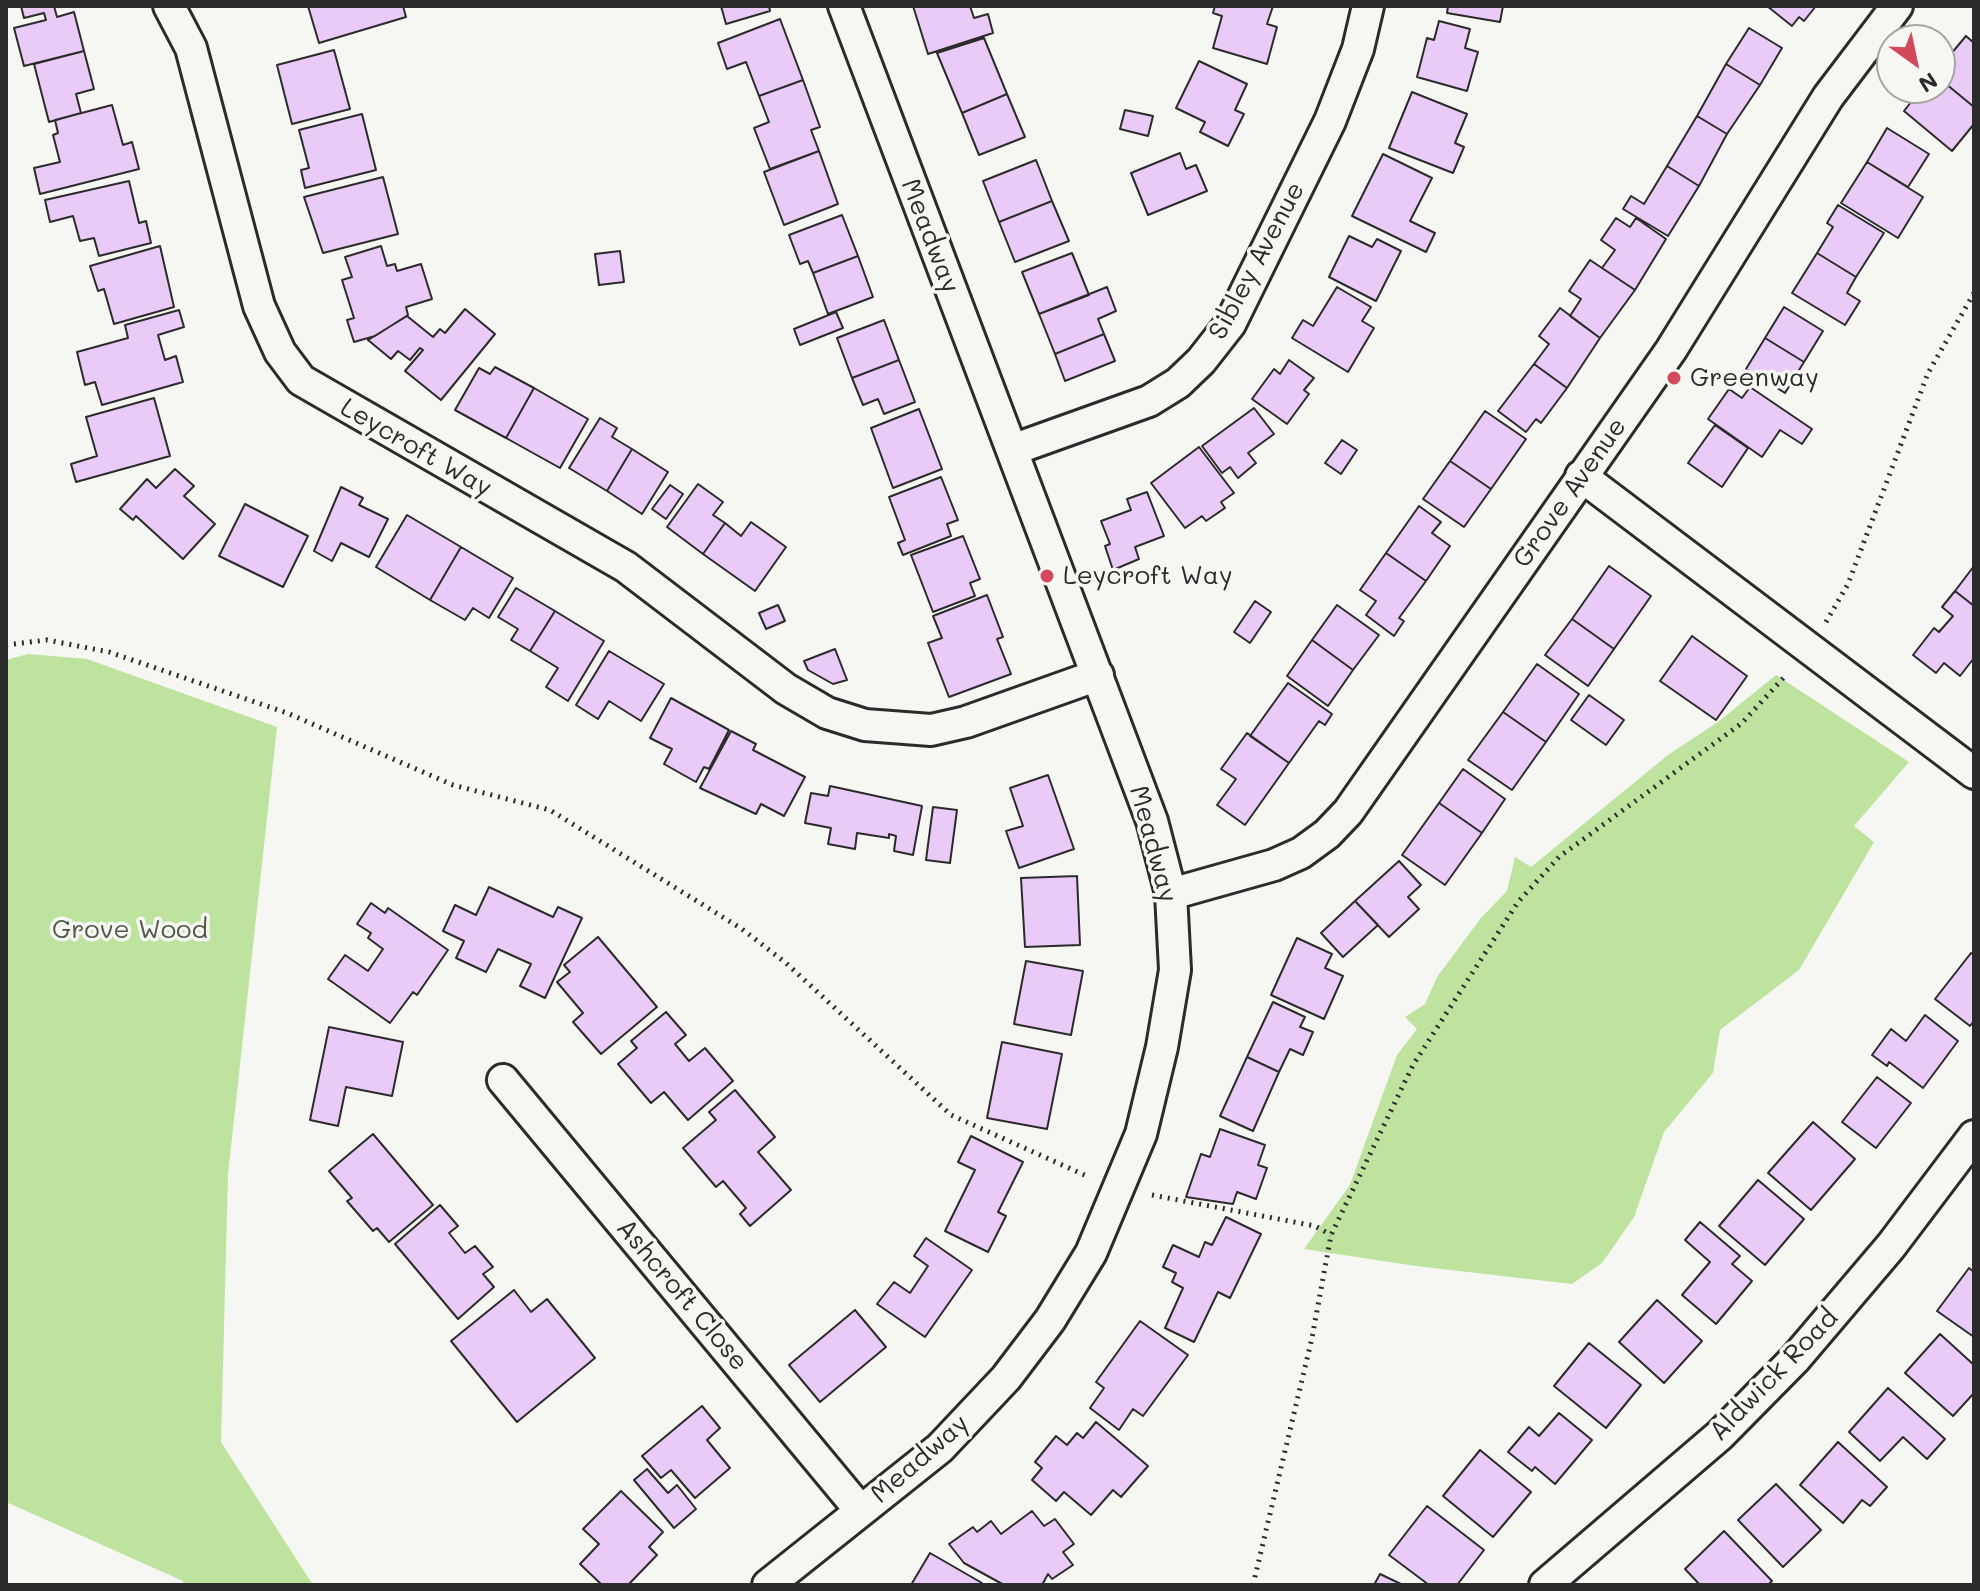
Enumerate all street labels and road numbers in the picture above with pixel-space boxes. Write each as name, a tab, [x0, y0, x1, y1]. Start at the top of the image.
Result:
street label: Meadway	[894, 175, 966, 297]
street label: Sibley Avenue	[1202, 177, 1312, 345]
street label: Leycroft Way	[335, 392, 497, 504]
street label: Grove Avenue	[1507, 412, 1633, 574]
street label: Meadway	[1122, 782, 1184, 906]
street label: Ashcroft Close	[610, 1213, 754, 1377]
street label: Aldwick Road	[1703, 1303, 1845, 1447]
street label: Meadway	[865, 1408, 975, 1510]

